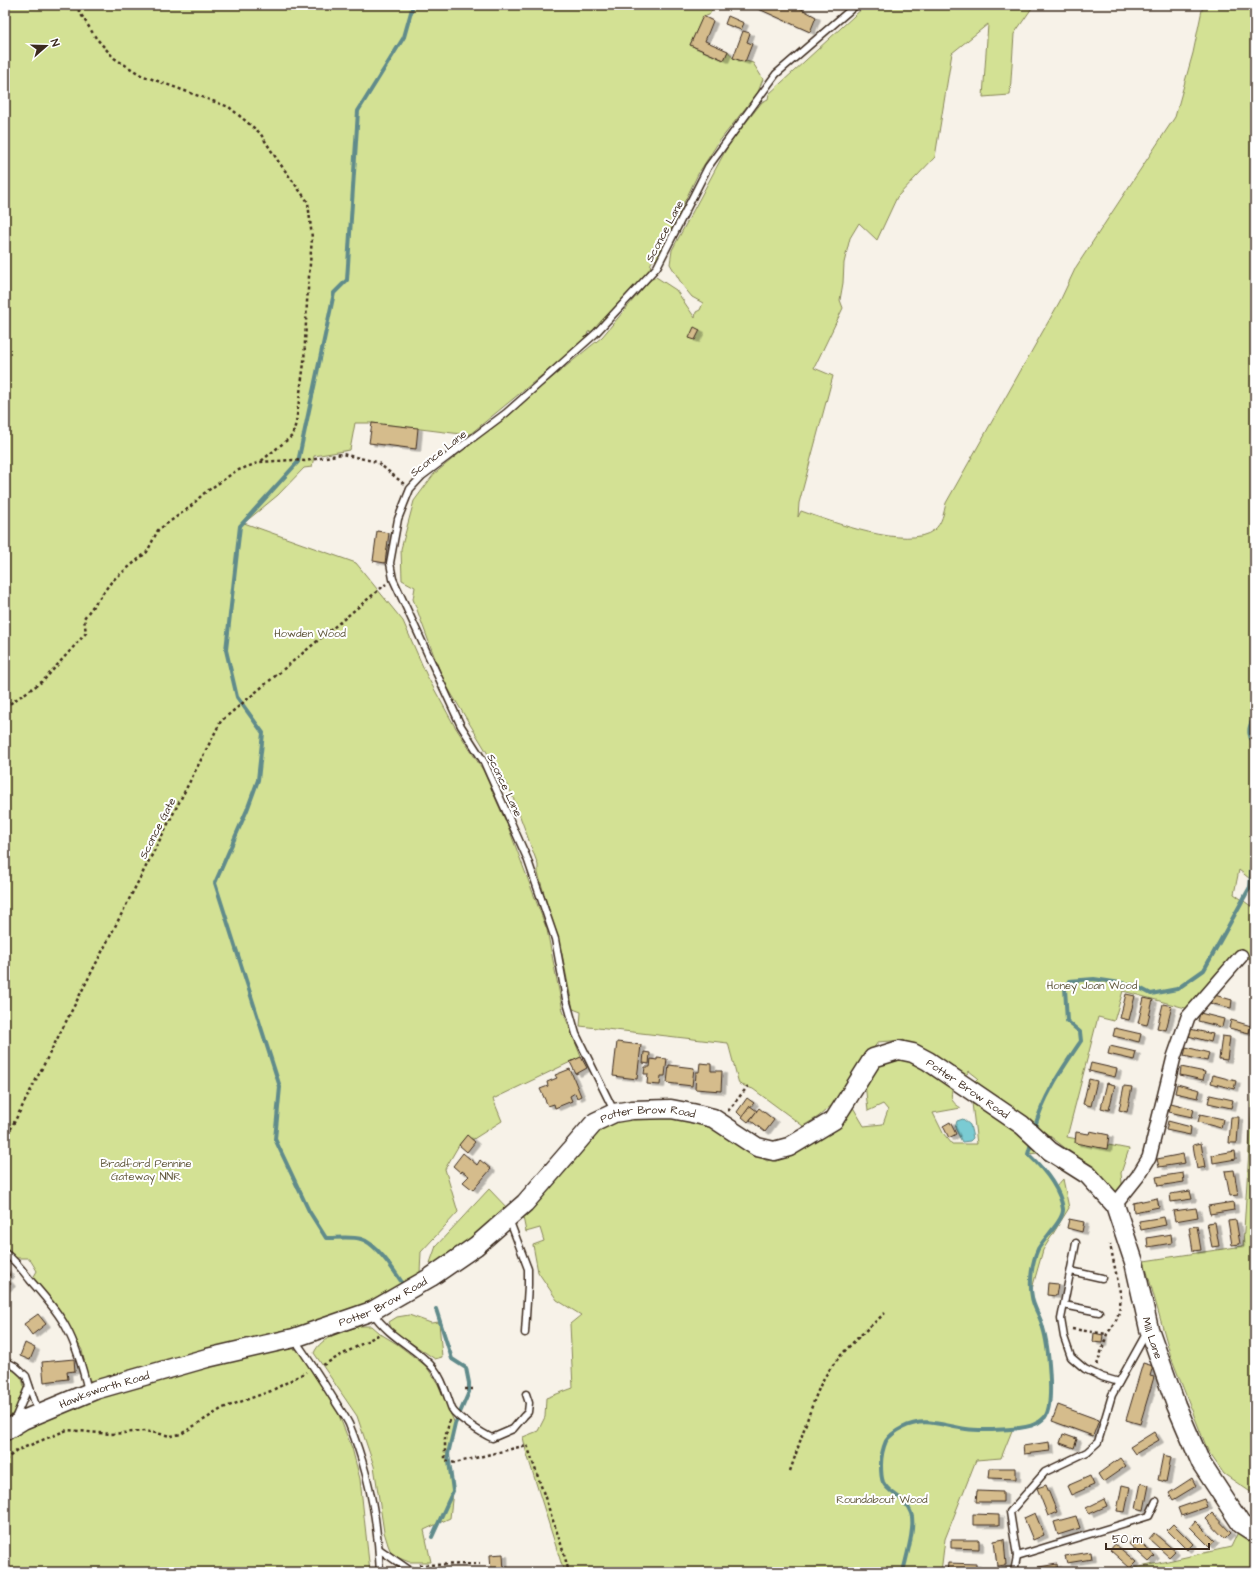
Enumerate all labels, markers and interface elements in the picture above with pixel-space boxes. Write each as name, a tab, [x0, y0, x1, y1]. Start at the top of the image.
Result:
north arrow	[26, 26, 66, 66]
text: N	[47, 37, 63, 49]
street label: Sconce Lane	[642, 198, 687, 265]
street label: Sconce Lane	[407, 427, 470, 480]
park label: Howden Wood	[274, 626, 346, 641]
street label: Sconce Lane	[483, 751, 526, 819]
street label: Sconce Gate	[136, 795, 179, 861]
park label: Honey Joan Wood	[1047, 978, 1138, 994]
street label: Potter Brow Road	[923, 1055, 1012, 1122]
street label: Potter Brow Road	[597, 1102, 697, 1127]
park label: Bradford Pennine Gateway NNR	[100, 1156, 192, 1185]
street label: Potter Brow Road	[337, 1274, 430, 1330]
street label: Mill Lane	[1139, 1316, 1166, 1361]
street label: Hawksworth Road	[57, 1368, 151, 1412]
park label: Roundabout Wood	[836, 1492, 928, 1507]
scale bar	[1106, 1525, 1209, 1551]
text: 50 m	[1112, 1531, 1143, 1548]

